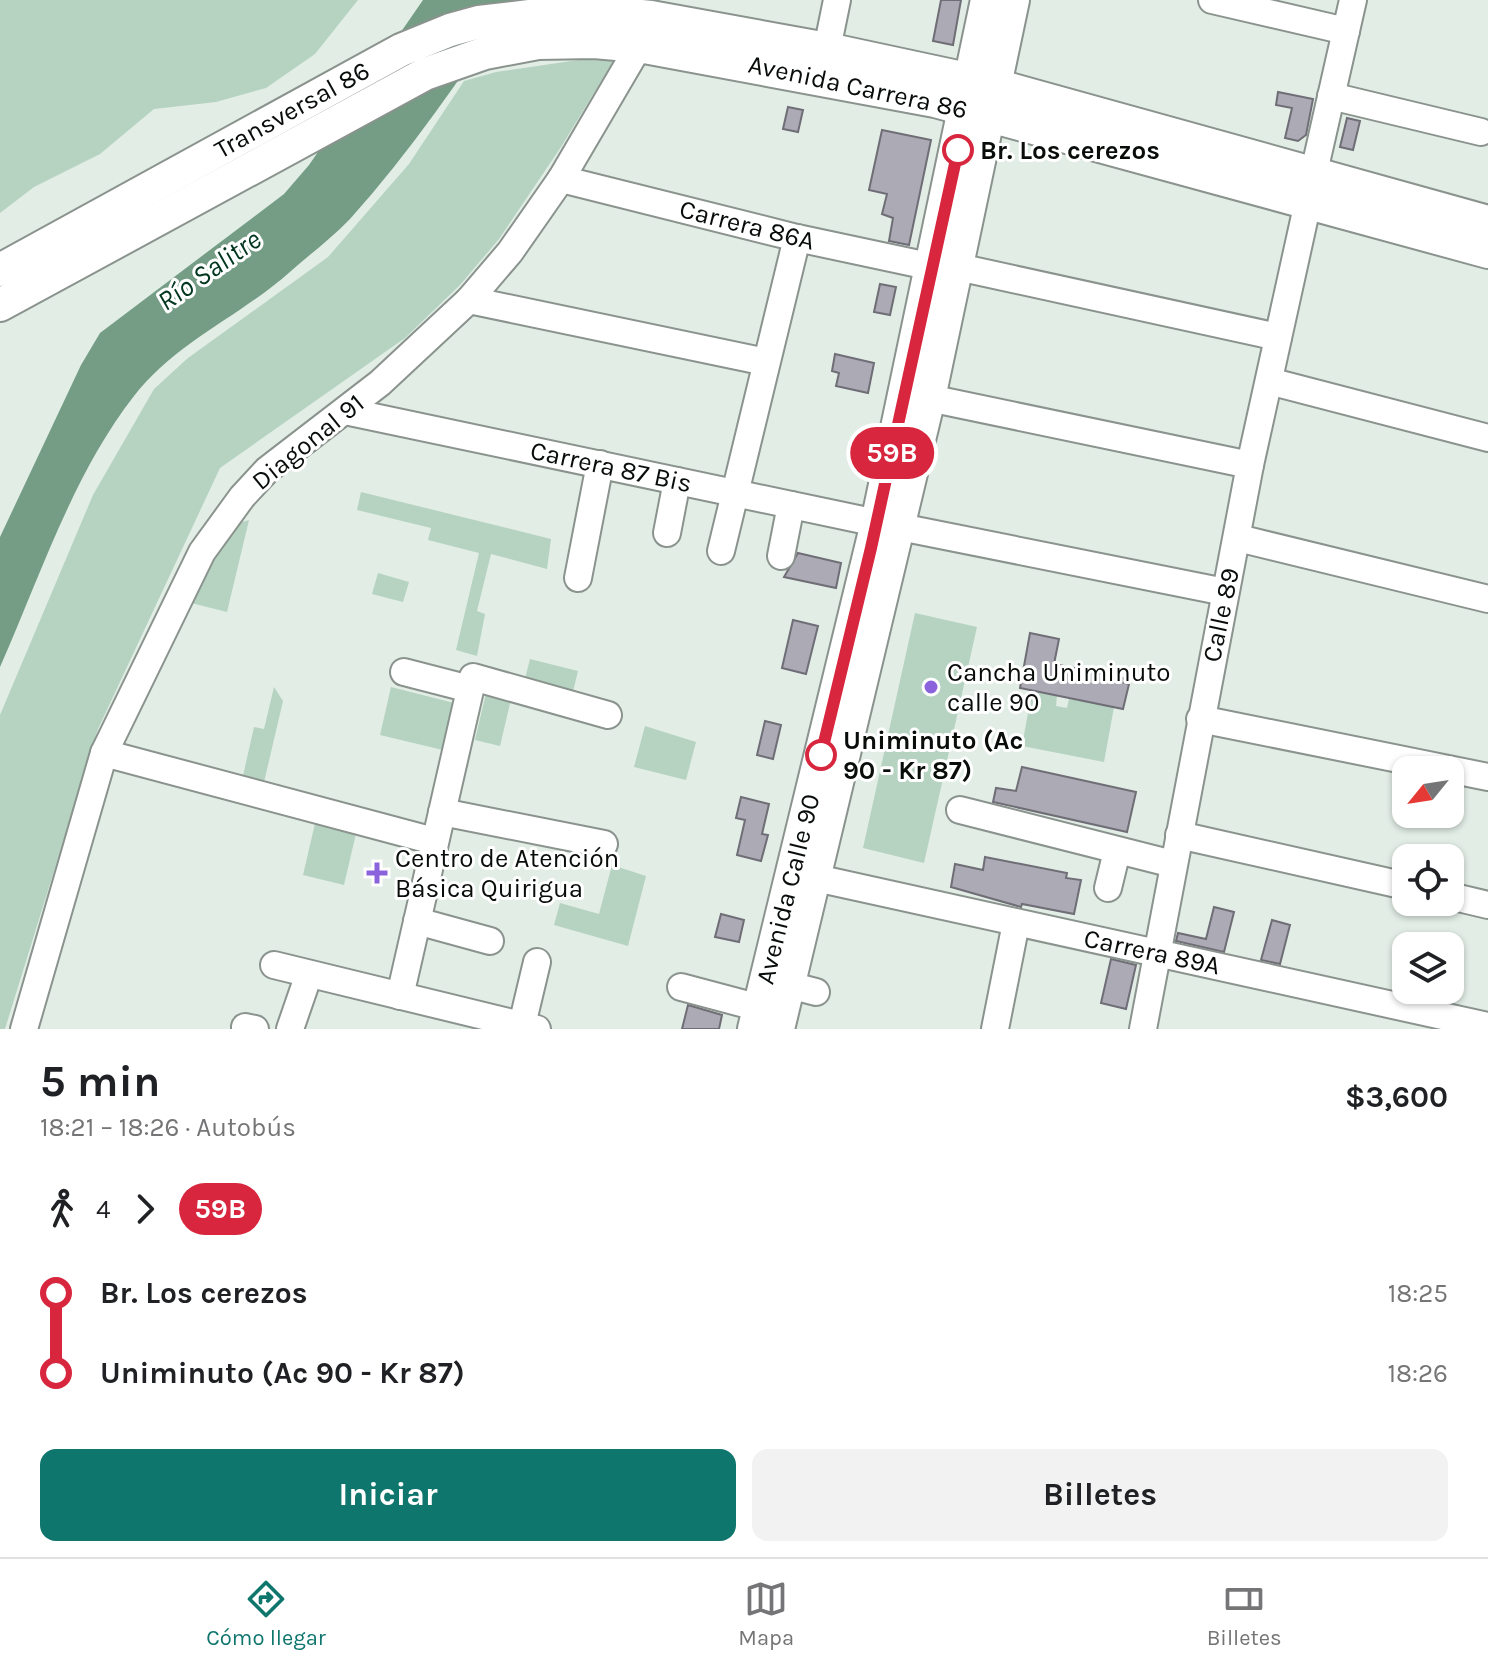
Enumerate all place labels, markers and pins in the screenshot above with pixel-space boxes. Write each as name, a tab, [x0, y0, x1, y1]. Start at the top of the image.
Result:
marker: Br. Los cerezos	[943, 135, 973, 165]
place label: Br. Los cerezos	[980, 135, 1160, 166]
place label: Cancha Uniminuto calle 90	[947, 657, 1170, 718]
marker: Cancha Uniminuto calle 90	[922, 678, 940, 696]
place label: Uniminuto (Ac 90 - Kr 87)	[843, 725, 1023, 786]
marker: Uniminuto (Ac 90 - Kr 87)	[806, 740, 836, 770]
place label: Centro de Atención Básica Quirigua	[395, 843, 619, 904]
marker: Centro de Atención Básica Quirigua	[366, 862, 388, 884]

